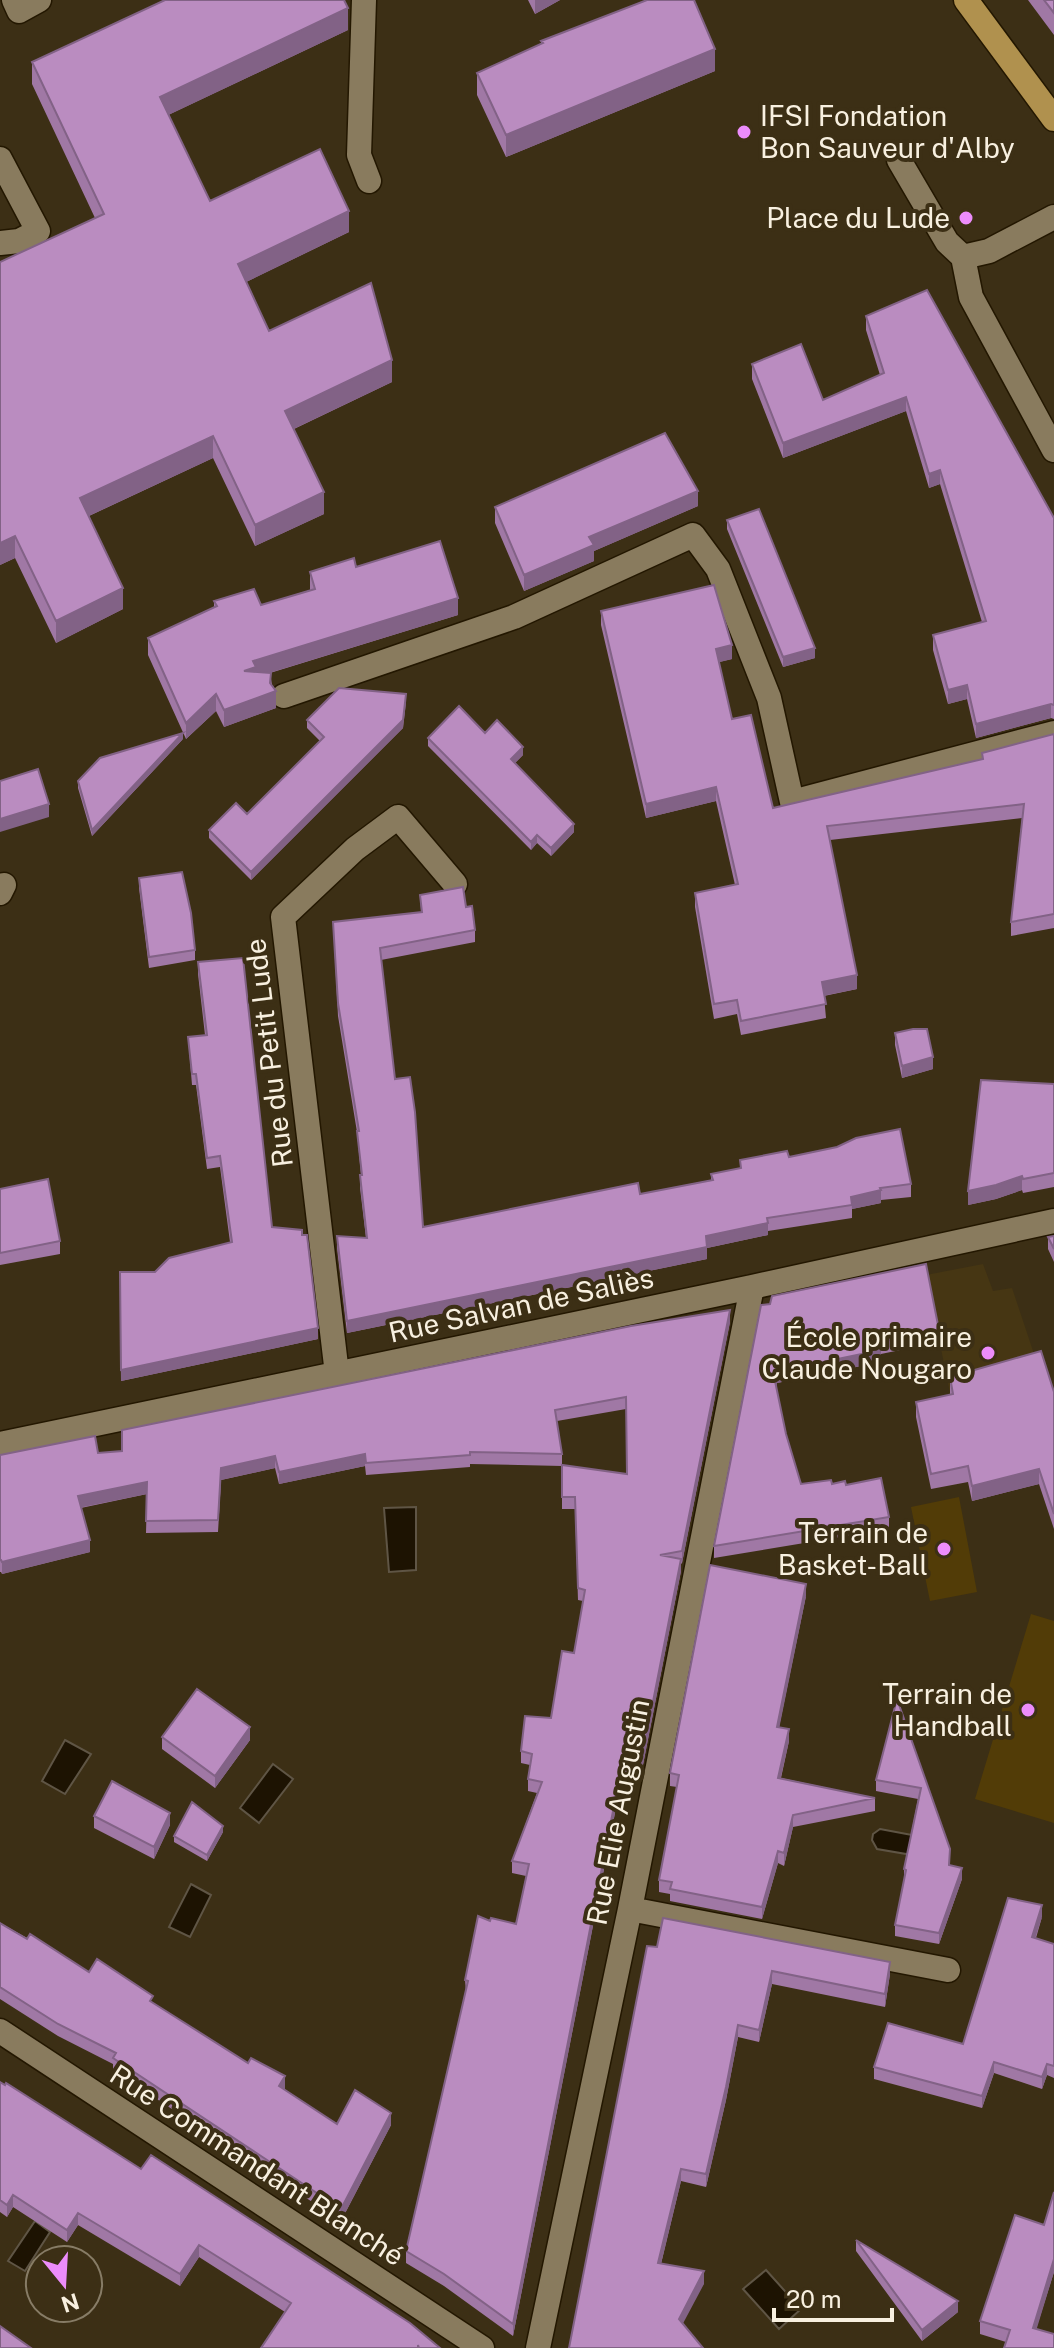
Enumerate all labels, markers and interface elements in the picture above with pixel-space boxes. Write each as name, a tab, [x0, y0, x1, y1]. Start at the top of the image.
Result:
place label: IFSI Fondation Bon Sauveur d'Alby	[760, 99, 1015, 164]
marker: IFSI Fondation Bon Sauveur d'Alby	[735, 123, 753, 141]
place label: Place du Lude	[766, 201, 950, 234]
marker: Place du Lude	[957, 209, 975, 227]
street label: Rue du Petit Lude	[238, 937, 299, 1169]
street label: Rue Salvan de Saliès	[385, 1260, 656, 1349]
place label: École primaire Claude Nougaro	[761, 1320, 972, 1385]
marker: École primaire Claude Nougaro	[979, 1344, 997, 1362]
place label: Terrain de Basket-Ball	[778, 1516, 928, 1581]
marker: Terrain de Basket-Ball	[935, 1540, 953, 1558]
place label: Terrain de Handball	[882, 1677, 1012, 1742]
street label: Rue Elie Augustin	[579, 1696, 656, 1928]
marker: Terrain de Handball	[1019, 1701, 1037, 1719]
street label: Rue Commandant Blanché	[104, 2057, 410, 2272]
north arrow	[24, 2244, 104, 2324]
scale bar	[774, 2272, 892, 2322]
text: 20 m	[786, 2285, 842, 2313]
text: N	[58, 2288, 82, 2318]

